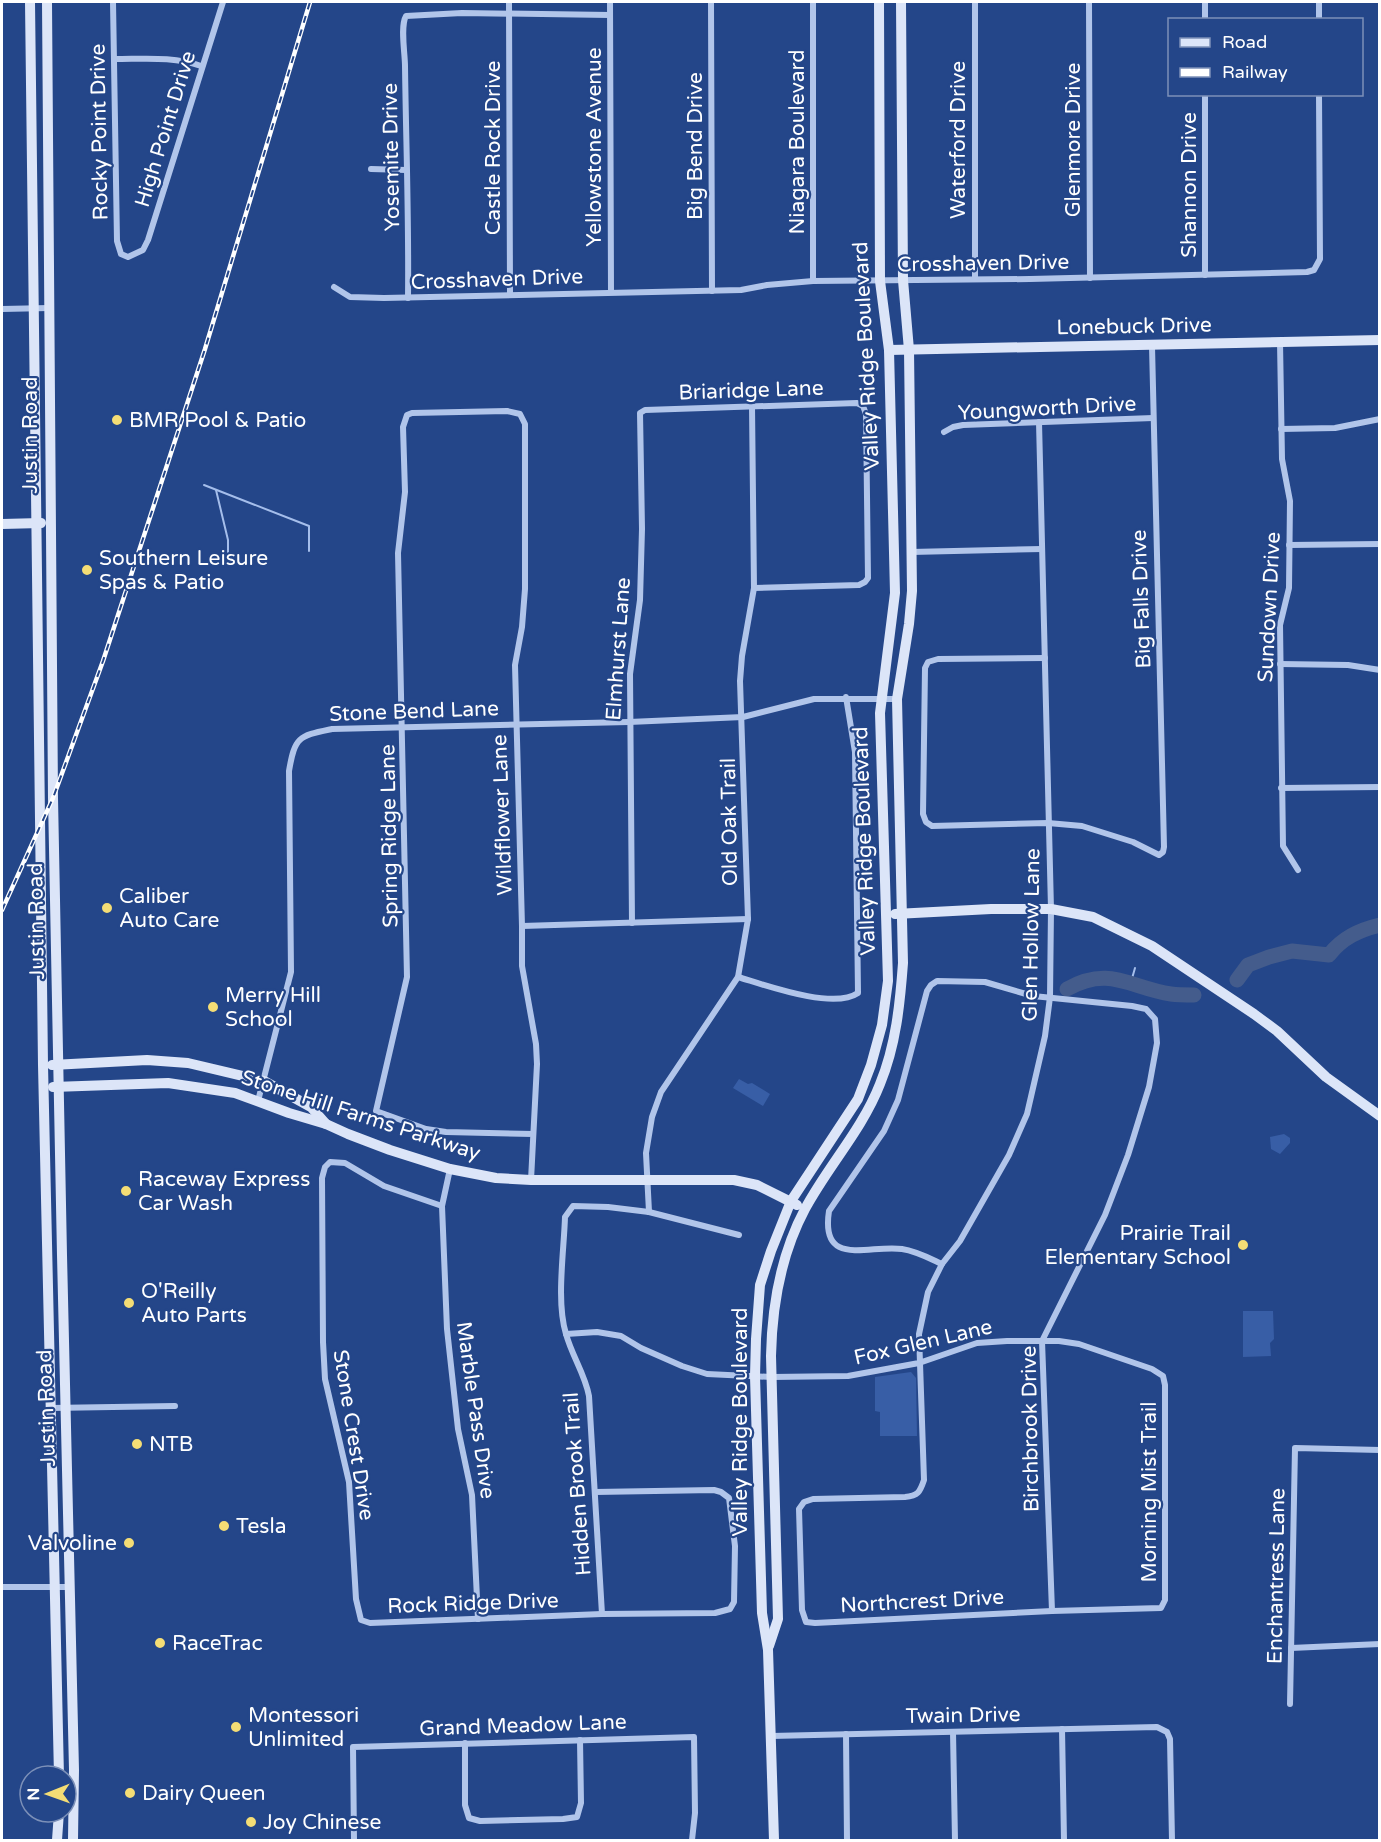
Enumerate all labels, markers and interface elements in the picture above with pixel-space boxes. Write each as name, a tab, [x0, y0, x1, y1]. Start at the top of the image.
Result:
legend	[1168, 18, 1363, 96]
text: Road	[1222, 31, 1267, 53]
street label: Rocky Point Drive	[85, 43, 114, 221]
street label: Yellowstone Avenue	[582, 47, 607, 247]
street label: High Point Drive	[130, 48, 201, 210]
street label: Niagara Boulevard	[785, 50, 810, 234]
street label: Castle Rock Drive	[481, 61, 506, 235]
street label: Waterford Drive	[946, 61, 971, 219]
text: Railway	[1222, 61, 1288, 83]
street label: Glenmore Drive	[1061, 63, 1086, 217]
street label: Big Bend Drive	[683, 72, 708, 220]
street label: Yosemite Drive	[378, 83, 405, 231]
street label: Shannon Drive	[1177, 112, 1202, 258]
street label: Valley Ridge Boulevard	[848, 241, 885, 471]
street label: Crosshaven Drive	[897, 249, 1069, 278]
street label: Crosshaven Drive	[410, 264, 584, 295]
street label: Lonebuck Drive	[1056, 313, 1212, 340]
street label: Briaridge Lane	[678, 375, 824, 406]
street label: Justin Road	[18, 377, 43, 493]
street label: Youngworth Drive	[957, 391, 1137, 426]
place label: BMR Pool & Patio	[129, 408, 306, 433]
marker: BMR Pool & Patio	[110, 413, 124, 427]
street label: Big Falls Drive	[1127, 529, 1156, 669]
street label: Sundown Drive	[1253, 531, 1286, 683]
place label: Southern Leisure Spas & Patio	[99, 546, 268, 595]
marker: Southern Leisure Spas & Patio	[80, 563, 94, 577]
street label: Elmhurst Lane	[601, 576, 636, 721]
street label: Stone Bend Lane	[329, 696, 499, 727]
street label: Valley Ridge Boulevard	[848, 726, 881, 956]
street label: Wildflower Lane	[487, 734, 518, 896]
street label: Spring Ridge Lane	[375, 744, 404, 928]
street label: Old Oak Trail	[716, 758, 743, 886]
street label: Glen Hollow Lane	[1017, 848, 1046, 1022]
street label: Justin Road	[23, 862, 50, 980]
place label: Caliber Auto Care	[119, 884, 219, 933]
marker: Caliber Auto Care	[100, 901, 114, 915]
place label: Merry Hill School	[225, 983, 321, 1032]
marker: Merry Hill School	[206, 1000, 220, 1014]
street label: Stone Hill Farms Parkway	[238, 1065, 484, 1166]
place label: Raceway Express Car Wash	[138, 1167, 310, 1216]
marker: Raceway Express Car Wash	[119, 1184, 133, 1198]
place label: Prairie Trail Elementary School	[1044, 1221, 1231, 1270]
marker: Prairie Trail Elementary School	[1236, 1238, 1250, 1252]
place label: O'Reilly Auto Parts	[141, 1279, 247, 1328]
marker: O'Reilly Auto Parts	[122, 1296, 136, 1310]
street label: Valley Ridge Boulevard	[728, 1307, 753, 1537]
street label: Fox Glen Lane	[852, 1314, 995, 1371]
street label: Marble Pass Drive	[451, 1320, 500, 1500]
street label: Birchbrook Drive	[1017, 1345, 1044, 1512]
street label: Stone Crest Drive	[328, 1348, 379, 1522]
street label: Justin Road	[32, 1349, 61, 1467]
street label: Hidden Brook Trail	[559, 1391, 596, 1577]
street label: Morning Mist Trail	[1137, 1402, 1162, 1582]
place label: NTB	[149, 1432, 193, 1457]
marker: NTB	[130, 1437, 144, 1451]
street label: Enchantress Lane	[1262, 1488, 1291, 1664]
place label: Tesla	[236, 1514, 286, 1539]
marker: Tesla	[217, 1519, 231, 1533]
place label: Valvoline	[28, 1531, 117, 1556]
marker: Valvoline	[122, 1536, 136, 1550]
street label: Northcrest Drive	[839, 1585, 1005, 1618]
street label: Rock Ridge Drive	[387, 1588, 559, 1619]
place label: RaceTrac	[172, 1631, 263, 1656]
marker: RaceTrac	[153, 1636, 167, 1650]
street label: Twain Drive	[905, 1702, 1021, 1729]
place label: Montessori Unlimited	[248, 1703, 359, 1752]
street label: Grand Meadow Lane	[419, 1709, 627, 1742]
marker: Montessori Unlimited	[229, 1720, 243, 1734]
north arrow	[18, 1764, 78, 1824]
place label: Dairy Queen	[142, 1781, 266, 1806]
marker: Dairy Queen	[123, 1786, 137, 1800]
text: N	[24, 1788, 44, 1801]
place label: Joy Chinese	[263, 1810, 382, 1835]
marker: Joy Chinese	[244, 1815, 258, 1829]

